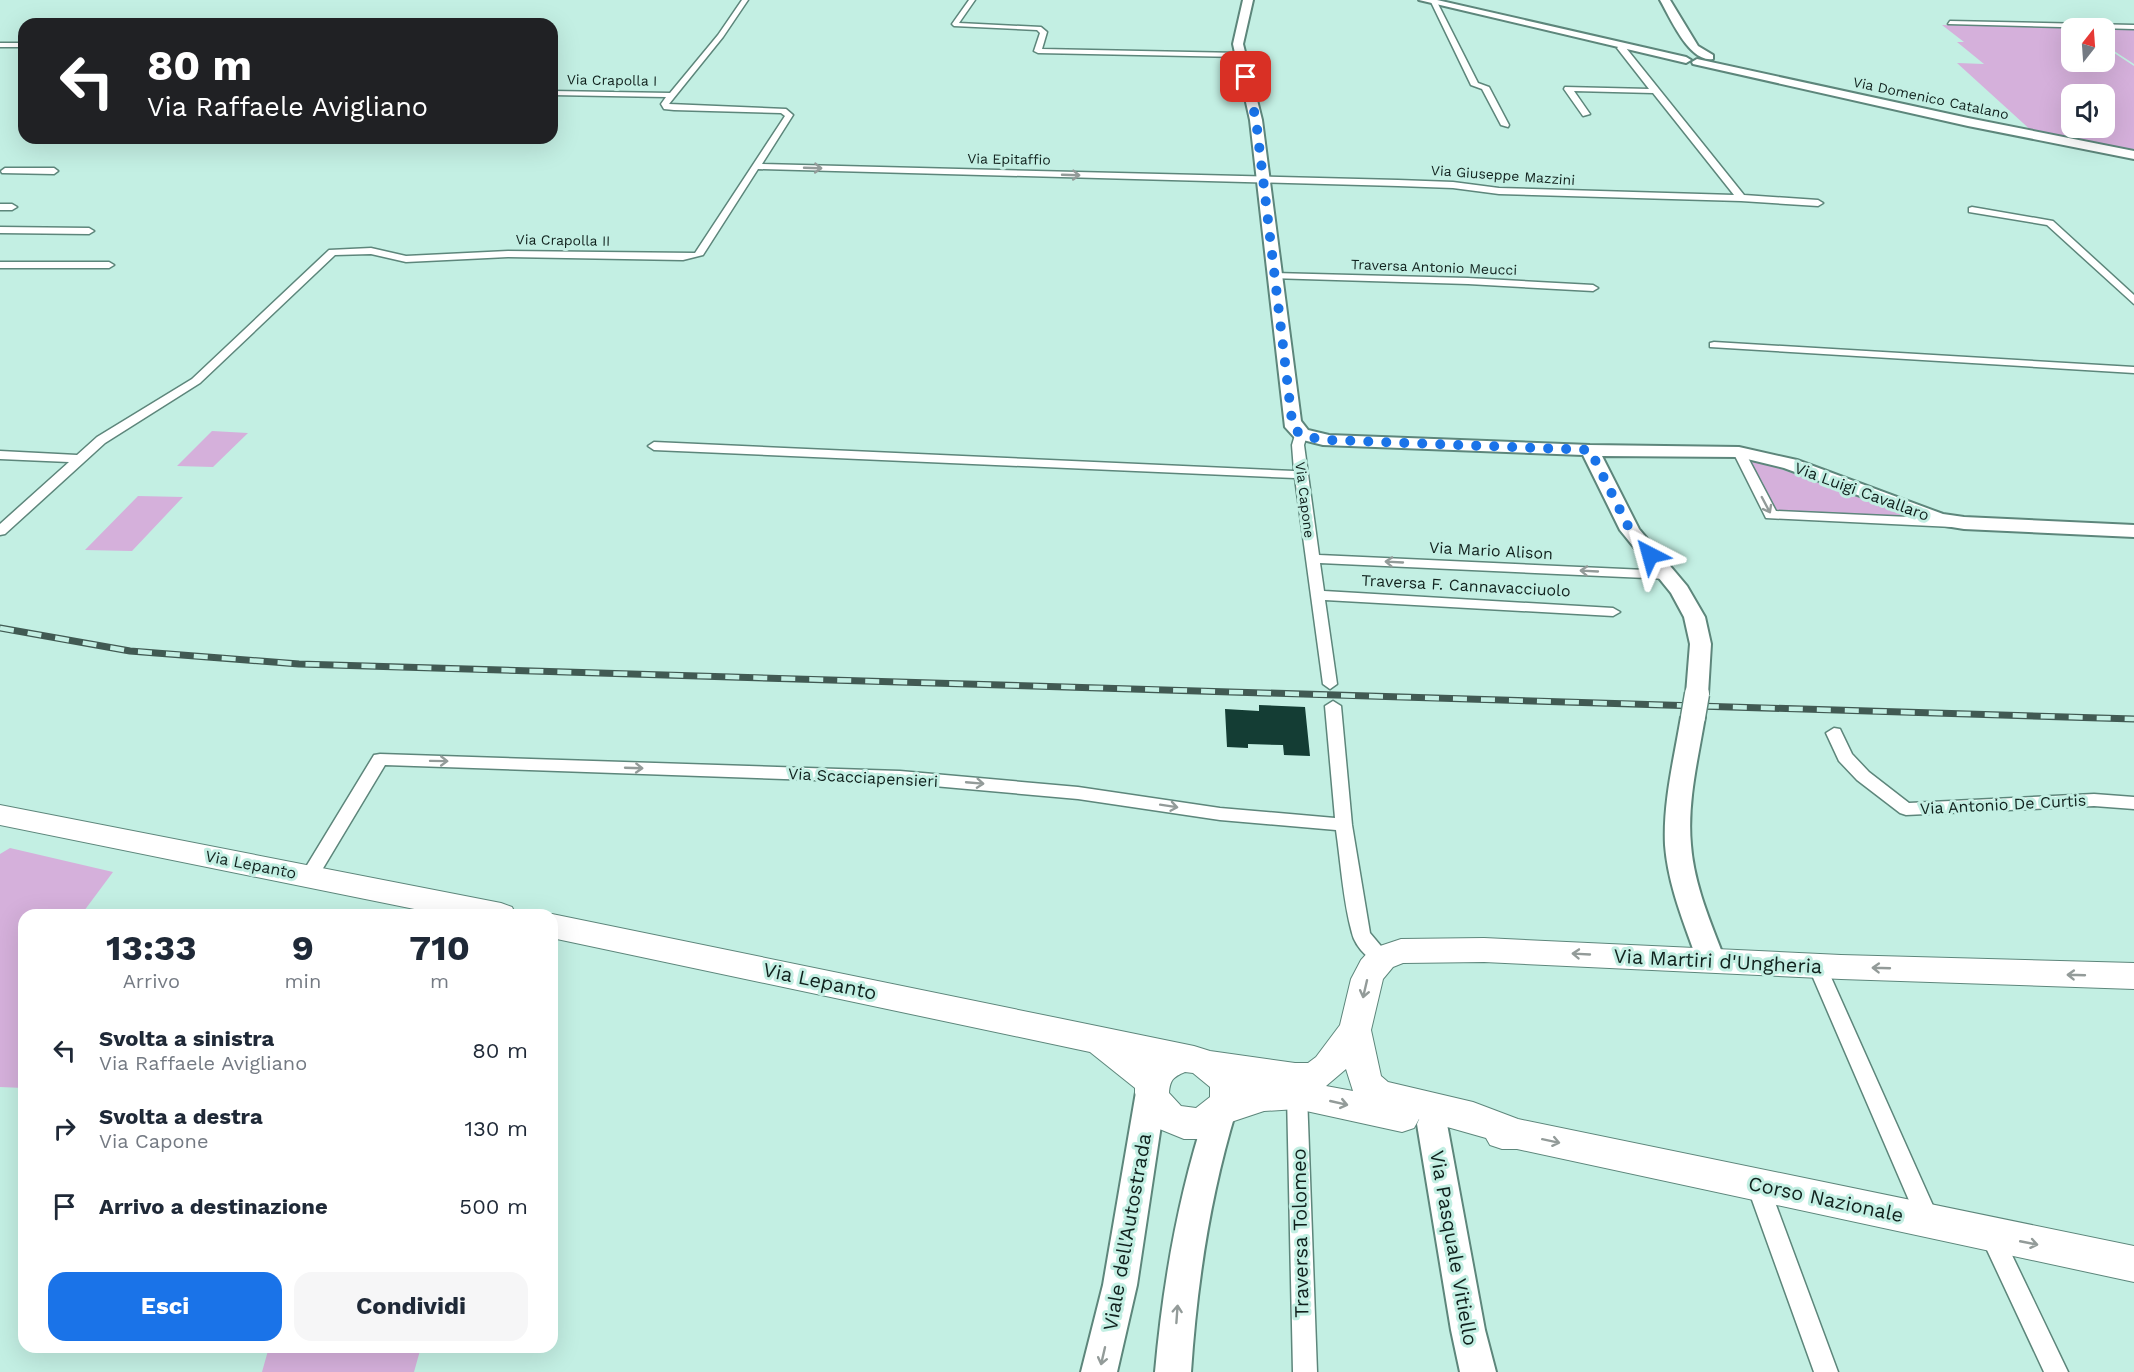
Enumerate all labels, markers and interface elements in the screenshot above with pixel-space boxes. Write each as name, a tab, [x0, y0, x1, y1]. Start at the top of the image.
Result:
north arrow	[2061, 18, 2115, 72]
map controls	[2061, 18, 2115, 138]
text: 80 m	[147, 41, 252, 90]
icon: left	[48, 42, 126, 120]
pin	[1220, 51, 1271, 102]
icon: arrive	[1229, 60, 1262, 93]
street label: Via Crapolla I	[567, 71, 657, 89]
street label: Via Domenico Catalano	[1852, 74, 2010, 122]
button: sound	[2061, 84, 2115, 138]
text: Via Raffaele Avigliano	[147, 91, 428, 123]
street label: Via Epitaffio	[967, 150, 1051, 168]
street label: Via Giuseppe Mazzini	[1430, 162, 1576, 188]
one-way arrow	[803, 163, 823, 174]
one-way arrow	[1061, 169, 1081, 180]
street label: Via Crapolla II	[516, 231, 610, 249]
street label: Traversa Antonio Meucci	[1351, 256, 1517, 278]
street label: Via Luigi Cavallaro	[1792, 458, 1932, 525]
street label: Via Capone	[1292, 461, 1318, 539]
one-way arrow	[1761, 495, 1772, 513]
position arrow	[1618, 523, 1682, 587]
street label: Via Mario Alison	[1428, 538, 1554, 563]
one-way arrow	[1384, 557, 1404, 568]
one-way arrow	[1579, 566, 1599, 577]
street label: Traversa F. Cannavacciuolo	[1361, 571, 1571, 600]
one-way arrow	[428, 755, 448, 766]
one-way arrow	[623, 762, 643, 773]
street label: Via Scacciapensieri	[788, 764, 938, 791]
one-way arrow	[965, 778, 985, 789]
street label: Via Antonio De Curtis	[1919, 791, 2087, 818]
one-way arrow	[1158, 801, 1178, 812]
street label: Via Lepanto	[204, 846, 298, 883]
text: 13:33	[106, 927, 196, 969]
text: 9	[292, 927, 314, 969]
text: 710	[409, 927, 470, 969]
street label: Via Martiri d'Ungheria	[1613, 944, 1823, 978]
one-way arrow	[1571, 949, 1591, 960]
street label: Via Lepanto	[761, 957, 879, 1005]
one-way arrow	[1871, 963, 1891, 974]
text: Arrivo	[123, 969, 180, 993]
text: min	[285, 969, 321, 993]
text: m	[430, 969, 449, 993]
one-way arrow	[2066, 969, 2086, 981]
one-way arrow	[1358, 979, 1370, 998]
text: Svolta a sinistra	[99, 1026, 274, 1051]
icon: left	[48, 1034, 81, 1067]
text: 80 m	[472, 1038, 528, 1063]
text: Via Raffaele Avigliano	[99, 1051, 307, 1075]
one-way arrow	[1329, 1097, 1348, 1109]
text: Svolta a destra	[99, 1104, 263, 1129]
icon: right	[48, 1112, 81, 1145]
text: 130 m	[464, 1116, 528, 1141]
text: Via Capone	[99, 1129, 208, 1153]
street label: Viale dell'Autostrada	[1098, 1131, 1156, 1333]
one-way arrow	[1541, 1136, 1560, 1147]
street label: Traversa Tolomeo	[1287, 1148, 1313, 1318]
street label: Via Pasquale Vitiello	[1425, 1149, 1483, 1347]
street label: Corso Nazionale	[1746, 1171, 1906, 1227]
icon: arrive	[48, 1190, 81, 1223]
text: Arrivo a destinazione	[99, 1194, 328, 1219]
text: 500 m	[459, 1194, 528, 1219]
one-way arrow	[2019, 1238, 2038, 1249]
button: Esci	[48, 1272, 282, 1341]
button: Condividi	[294, 1272, 528, 1341]
one-way arrow	[1172, 1304, 1183, 1324]
one-way arrow	[1097, 1346, 1109, 1365]

